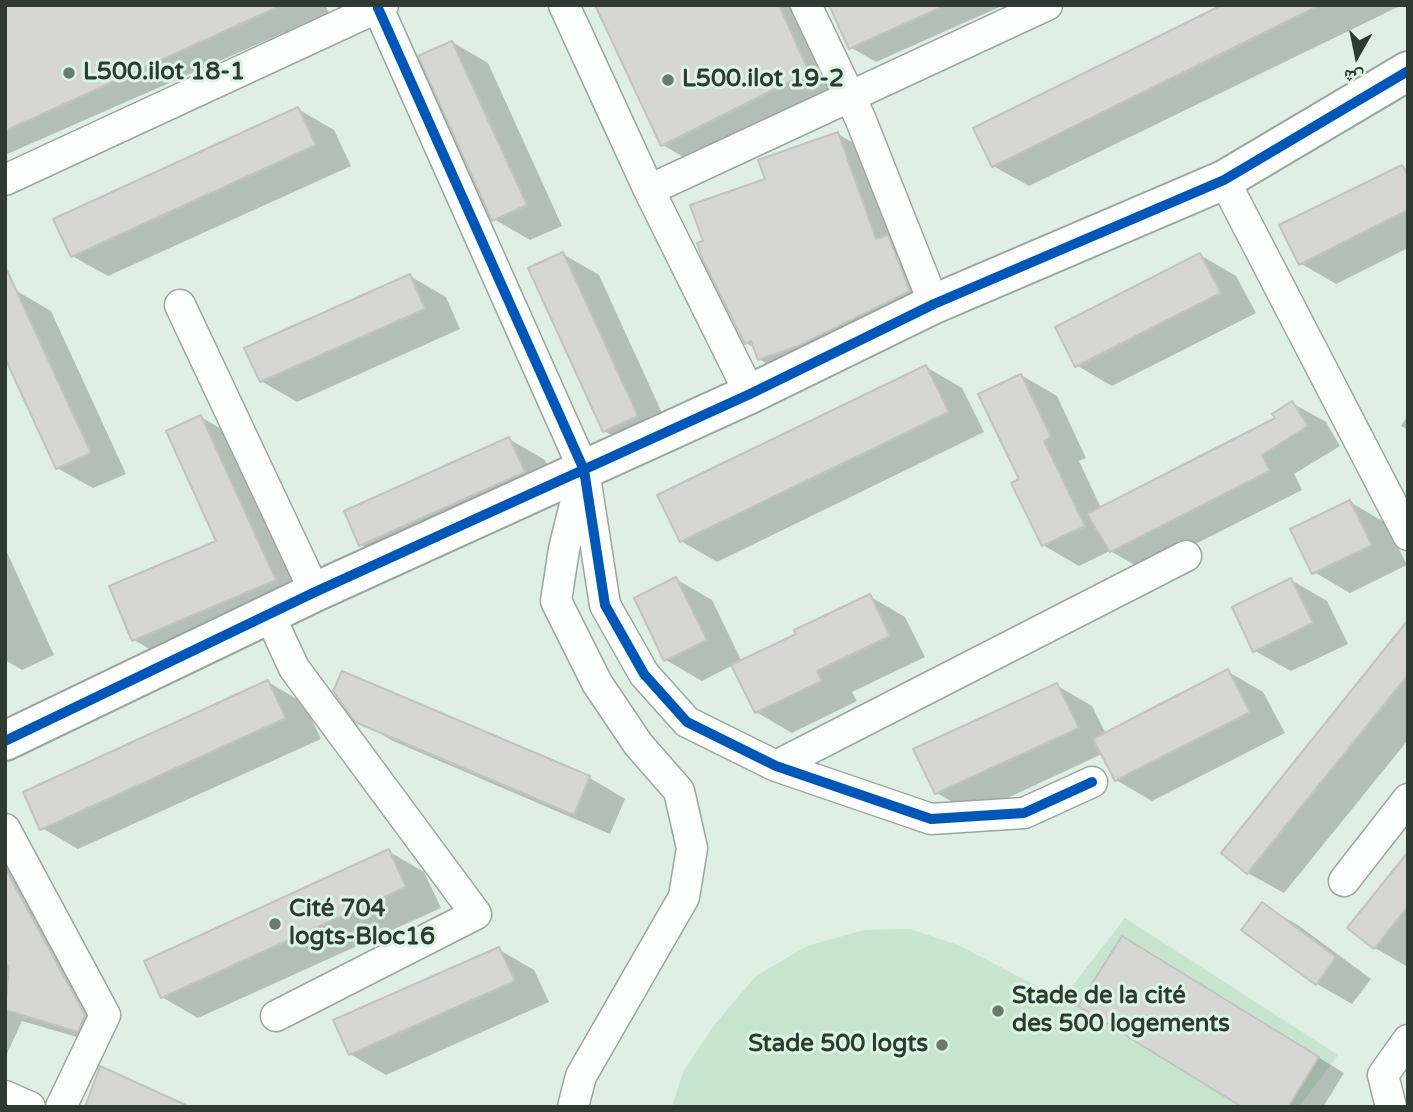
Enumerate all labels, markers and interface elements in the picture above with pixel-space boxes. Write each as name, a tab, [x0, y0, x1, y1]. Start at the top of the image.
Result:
north arrow	[1322, 21, 1392, 91]
place label: L500.ilot 18-1	[83, 59, 245, 87]
text: ش	[1342, 64, 1365, 89]
marker: L500.ilot 18-1	[61, 65, 77, 81]
place label: L500.ilot 19-2	[682, 66, 844, 94]
marker: L500.ilot 19-2	[660, 72, 676, 88]
place label: Cité 704 logts-Bloc16	[289, 896, 435, 952]
marker: Cité 704 logts-Bloc16	[267, 916, 283, 932]
place label: Stade de la cité des 500 logements	[1012, 983, 1230, 1039]
marker: Stade de la cité des 500 logements	[990, 1003, 1006, 1019]
place label: Stade 500 logts	[748, 1031, 928, 1059]
marker: Stade 500 logts	[934, 1037, 950, 1053]

